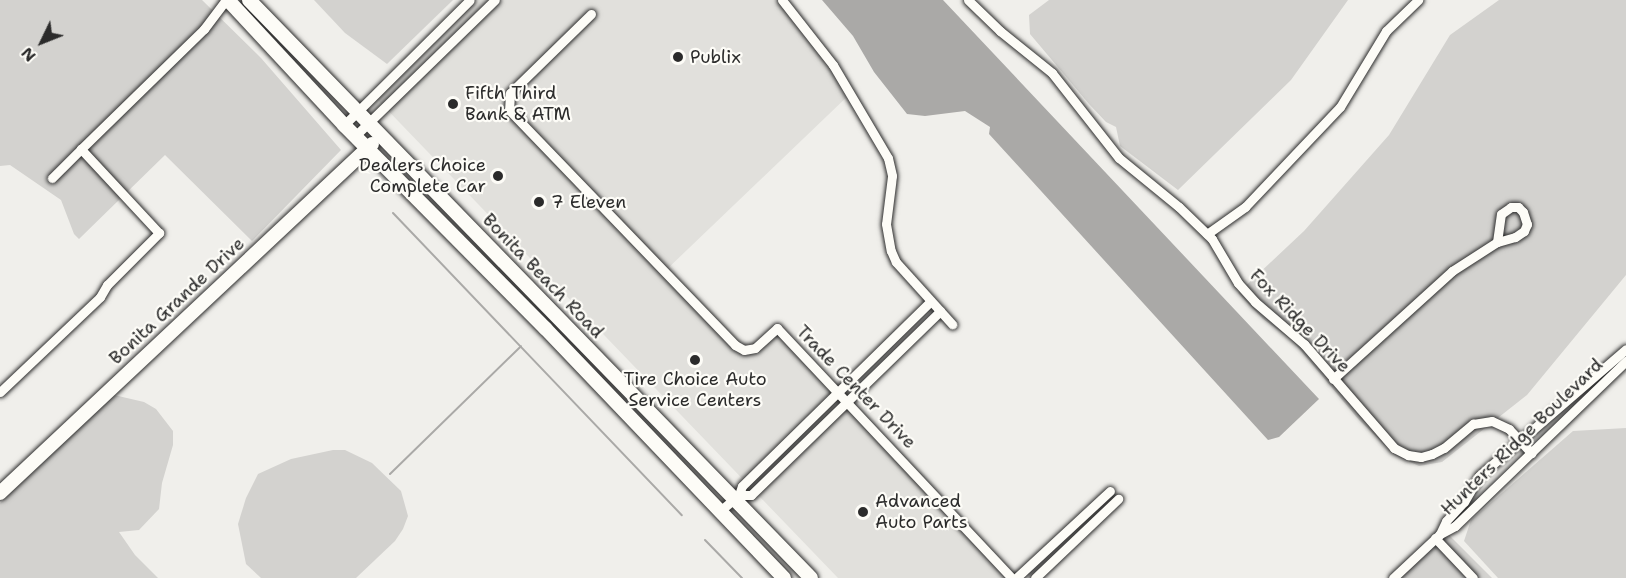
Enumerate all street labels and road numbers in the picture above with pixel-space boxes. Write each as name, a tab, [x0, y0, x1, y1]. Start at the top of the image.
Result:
street label: Bonita Beach Road	[478, 209, 608, 343]
street label: Bonita Grande Drive	[105, 233, 249, 369]
street label: Fox Ridge Drive	[1245, 265, 1355, 377]
street label: Trade Center Drive	[792, 321, 920, 453]
street label: Hunters Ridge Boulevard	[1437, 354, 1607, 520]

